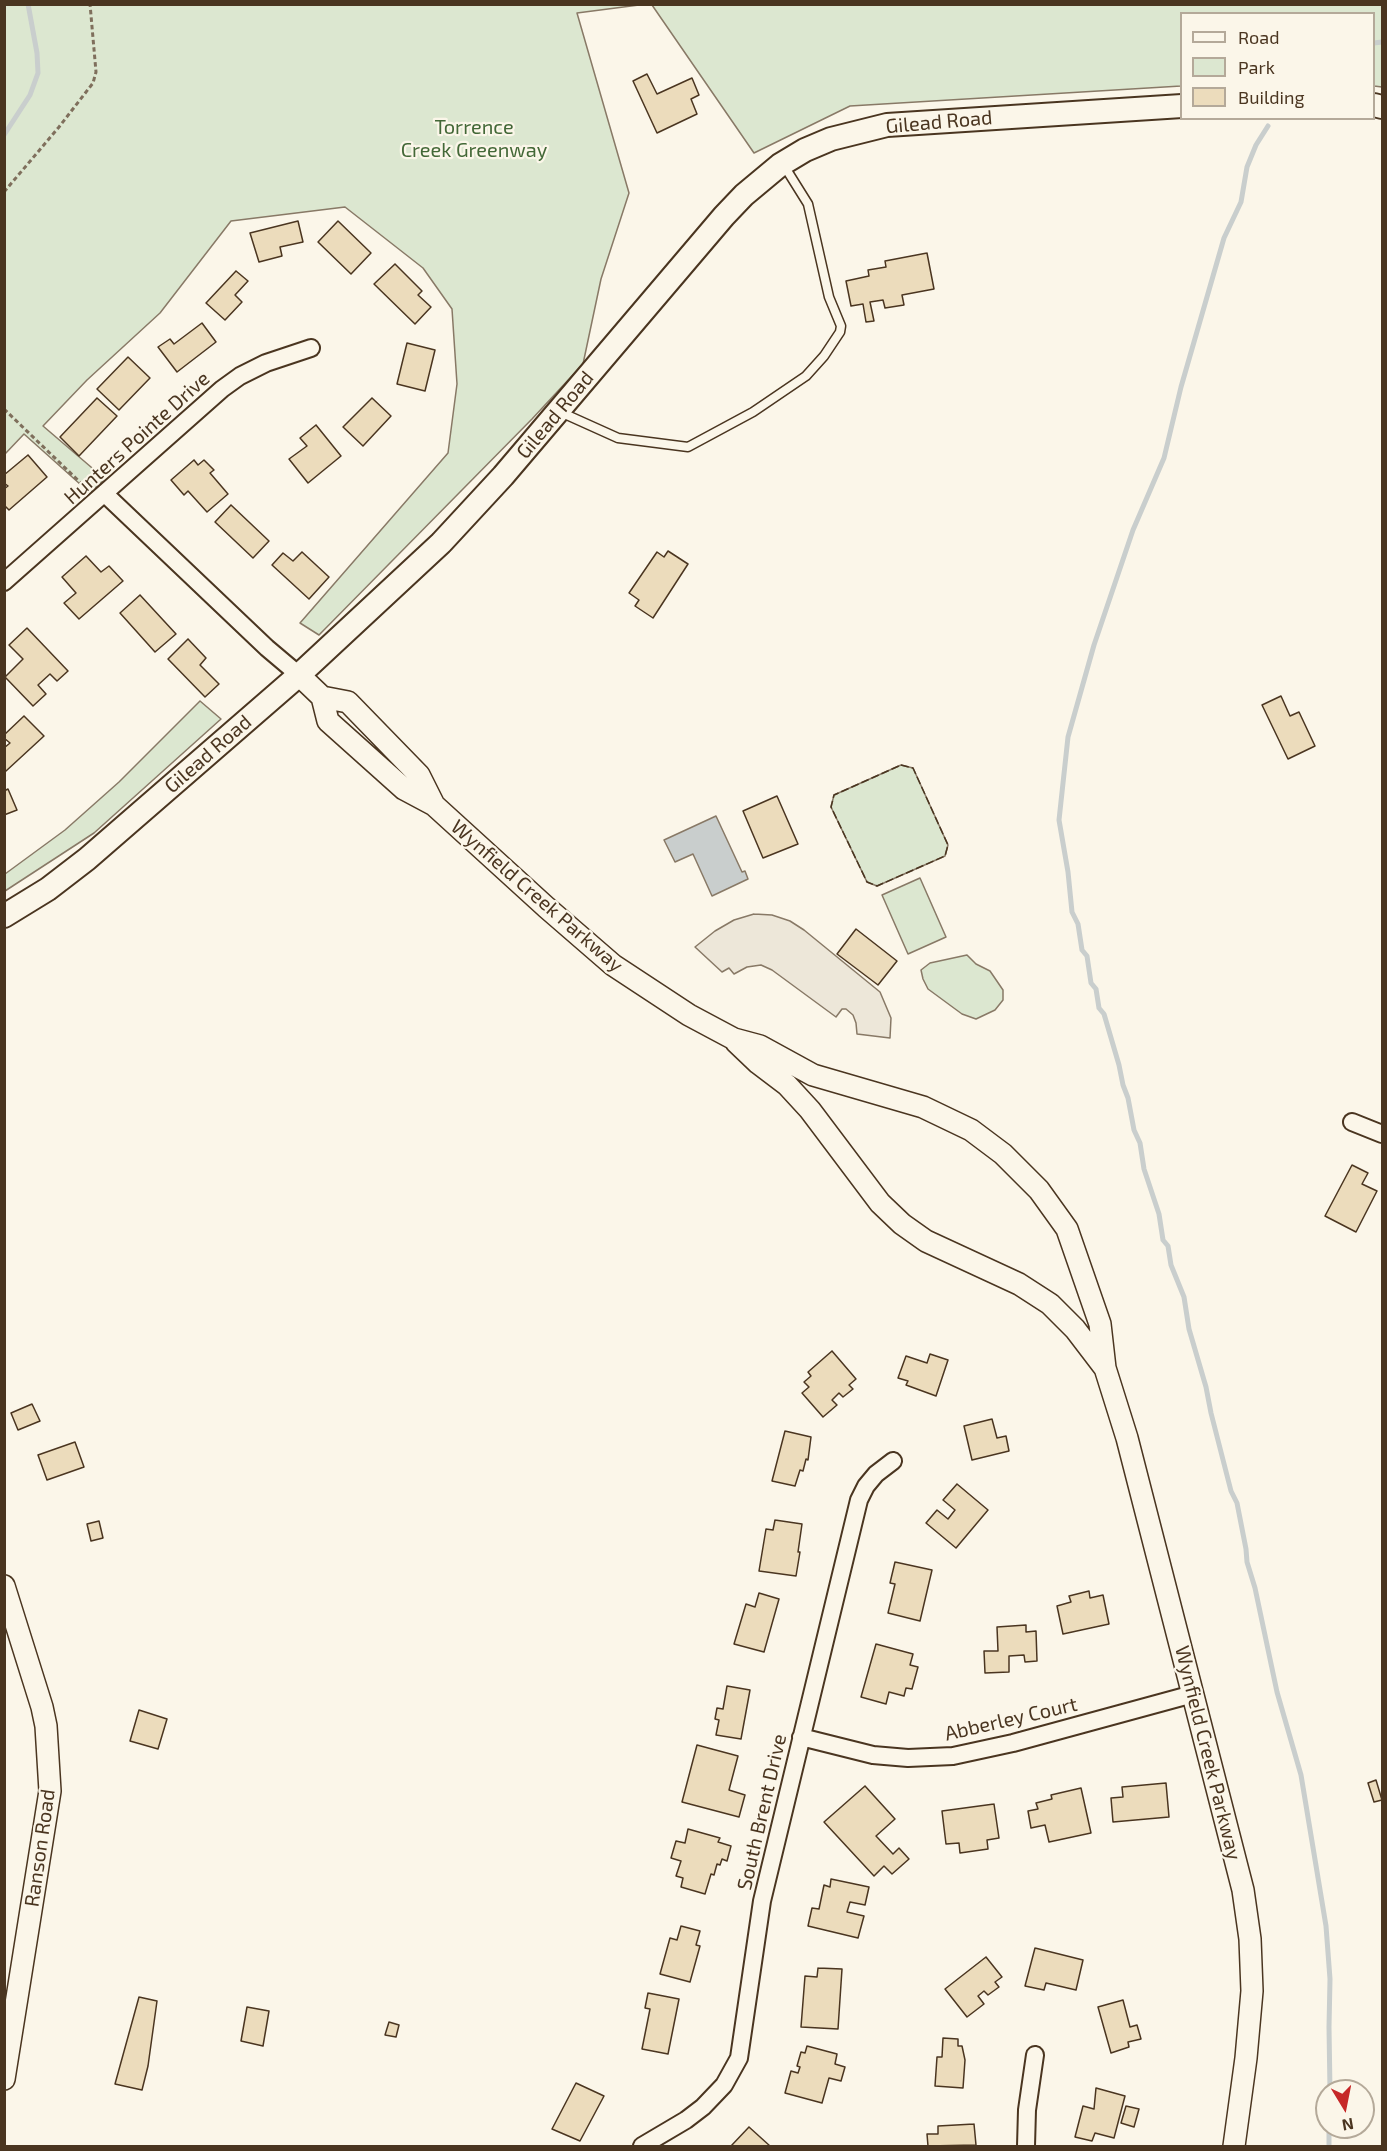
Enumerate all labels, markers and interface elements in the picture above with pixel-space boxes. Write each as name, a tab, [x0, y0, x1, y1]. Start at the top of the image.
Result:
legend	[1180, 12, 1375, 120]
text: Road	[1238, 26, 1279, 48]
text: Park	[1238, 56, 1275, 78]
text: Building	[1238, 86, 1305, 108]
street label: Gilead Road	[885, 105, 993, 139]
park label: Torrence Creek Greenway	[401, 115, 547, 162]
street label: Hunters Pointe Drive	[59, 366, 215, 510]
street label: Gilead Road	[511, 366, 599, 464]
street label: Gilead Road	[160, 710, 256, 798]
street label: Wynfield Creek Parkway	[446, 815, 628, 977]
street label: Wynfield Creek Parkway	[1170, 1643, 1246, 1863]
street label: Abberley Court	[942, 1692, 1080, 1746]
street label: South Brent Drive	[732, 1731, 792, 1893]
street label: Ranson Road	[20, 1788, 60, 1908]
north arrow	[1315, 2079, 1375, 2139]
text: N	[1341, 2115, 1355, 2136]

